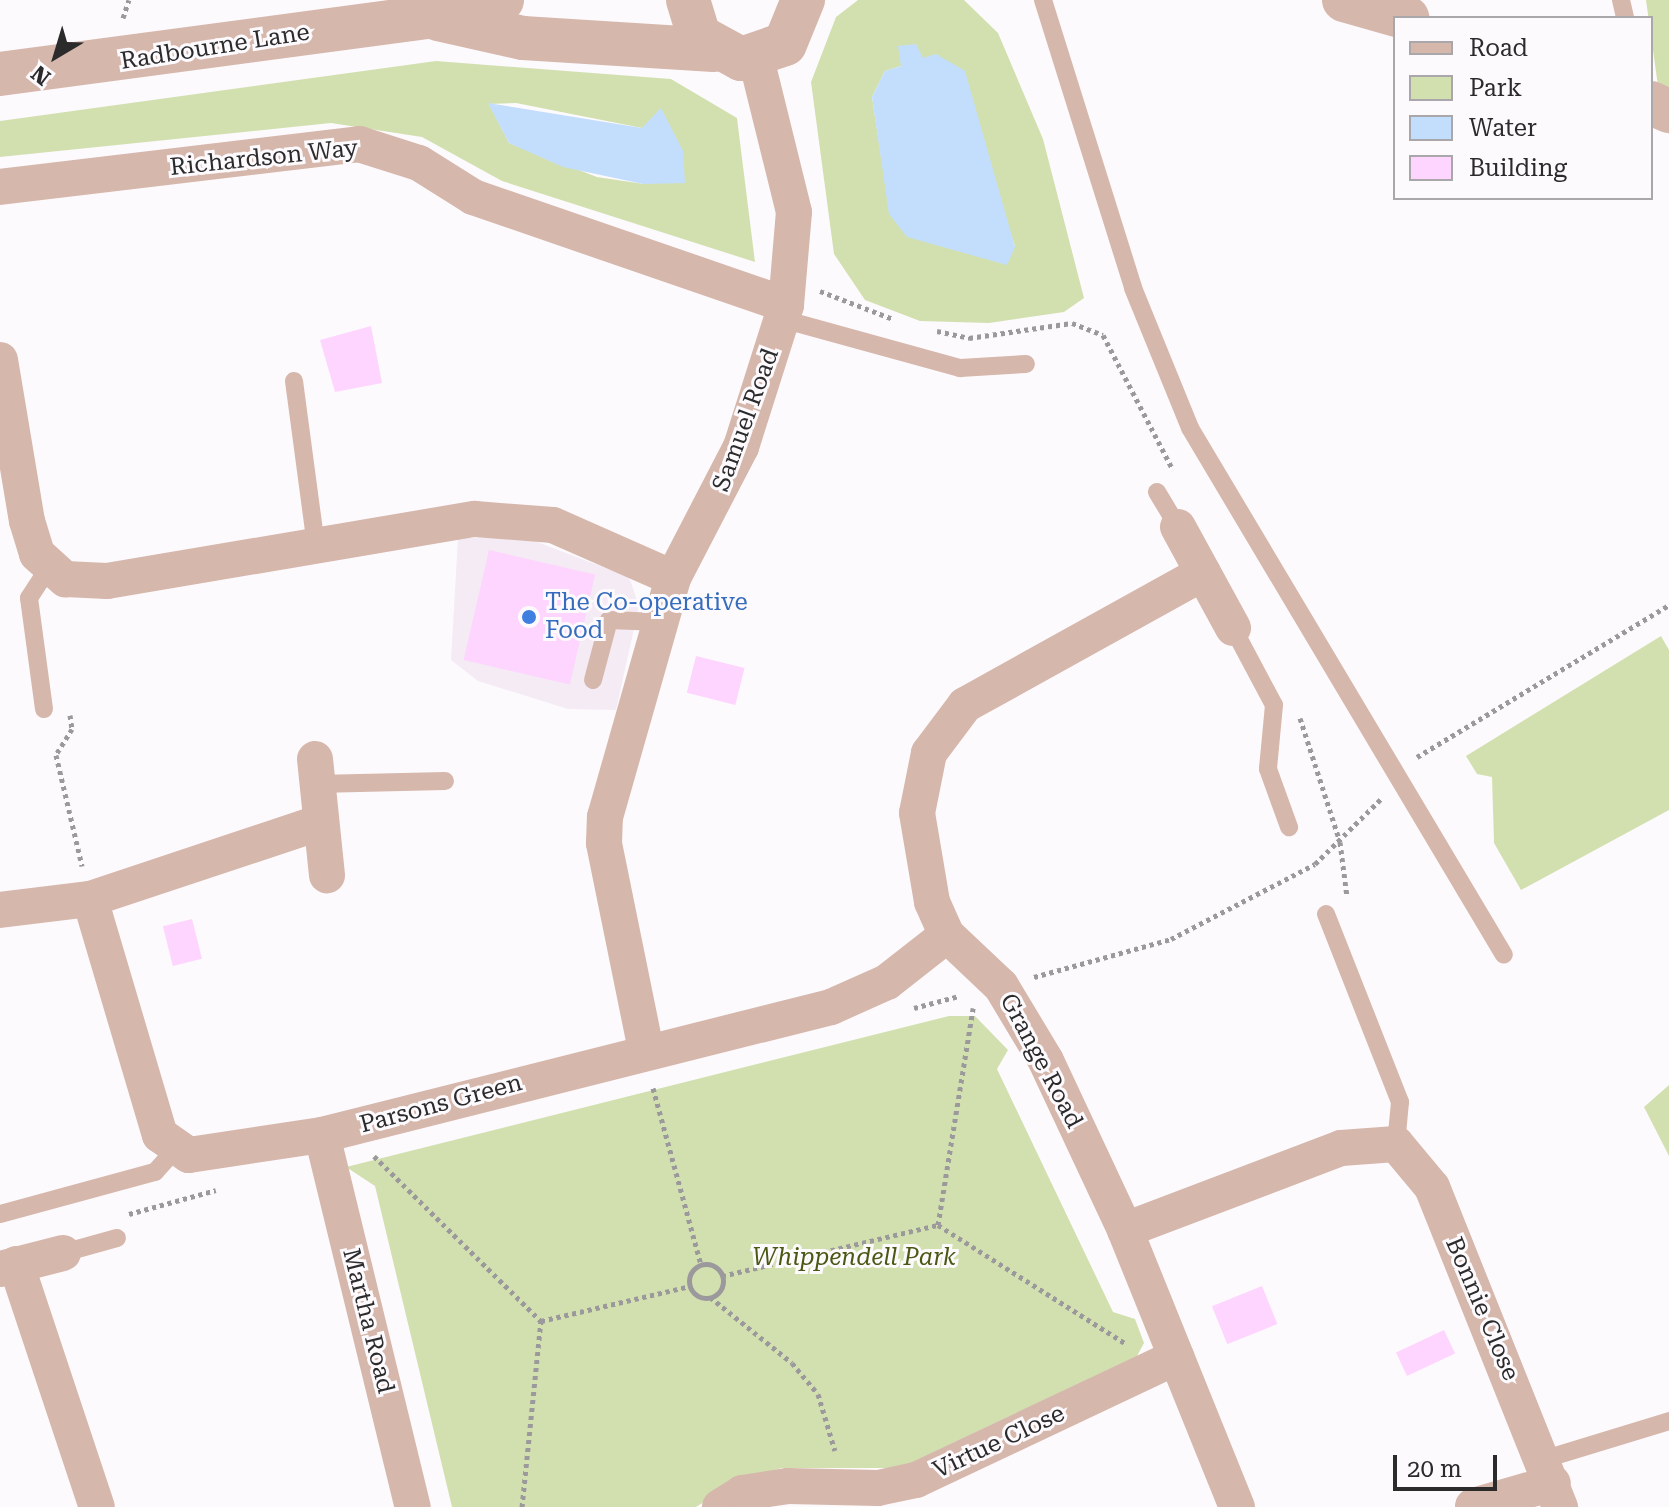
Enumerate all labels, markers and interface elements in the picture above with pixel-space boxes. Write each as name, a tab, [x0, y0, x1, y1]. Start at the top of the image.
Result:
north arrow	[16, 16, 96, 96]
legend	[1393, 16, 1653, 200]
street label: Radbourne Lane	[118, 18, 312, 76]
text: Road	[1469, 34, 1528, 62]
text: N	[27, 60, 55, 90]
text: Park	[1469, 74, 1522, 102]
text: Water	[1469, 114, 1537, 142]
street label: Richardson Way	[169, 134, 359, 182]
text: Building	[1469, 154, 1567, 182]
street label: Samuel Road	[707, 345, 785, 495]
place label: The Co-operative Food	[545, 589, 748, 645]
marker: The Co-operative Food	[520, 608, 538, 626]
street label: Grange Road	[994, 989, 1088, 1133]
street label: Parsons Green	[357, 1068, 525, 1140]
street label: Bonnie Close	[1439, 1233, 1525, 1385]
park label: Whippendell Park	[752, 1244, 956, 1272]
street label: Martha Road	[336, 1246, 400, 1396]
street label: Virtue Close	[929, 1399, 1069, 1485]
scale bar	[1397, 1439, 1501, 1489]
text: 20 m	[1407, 1455, 1462, 1483]

